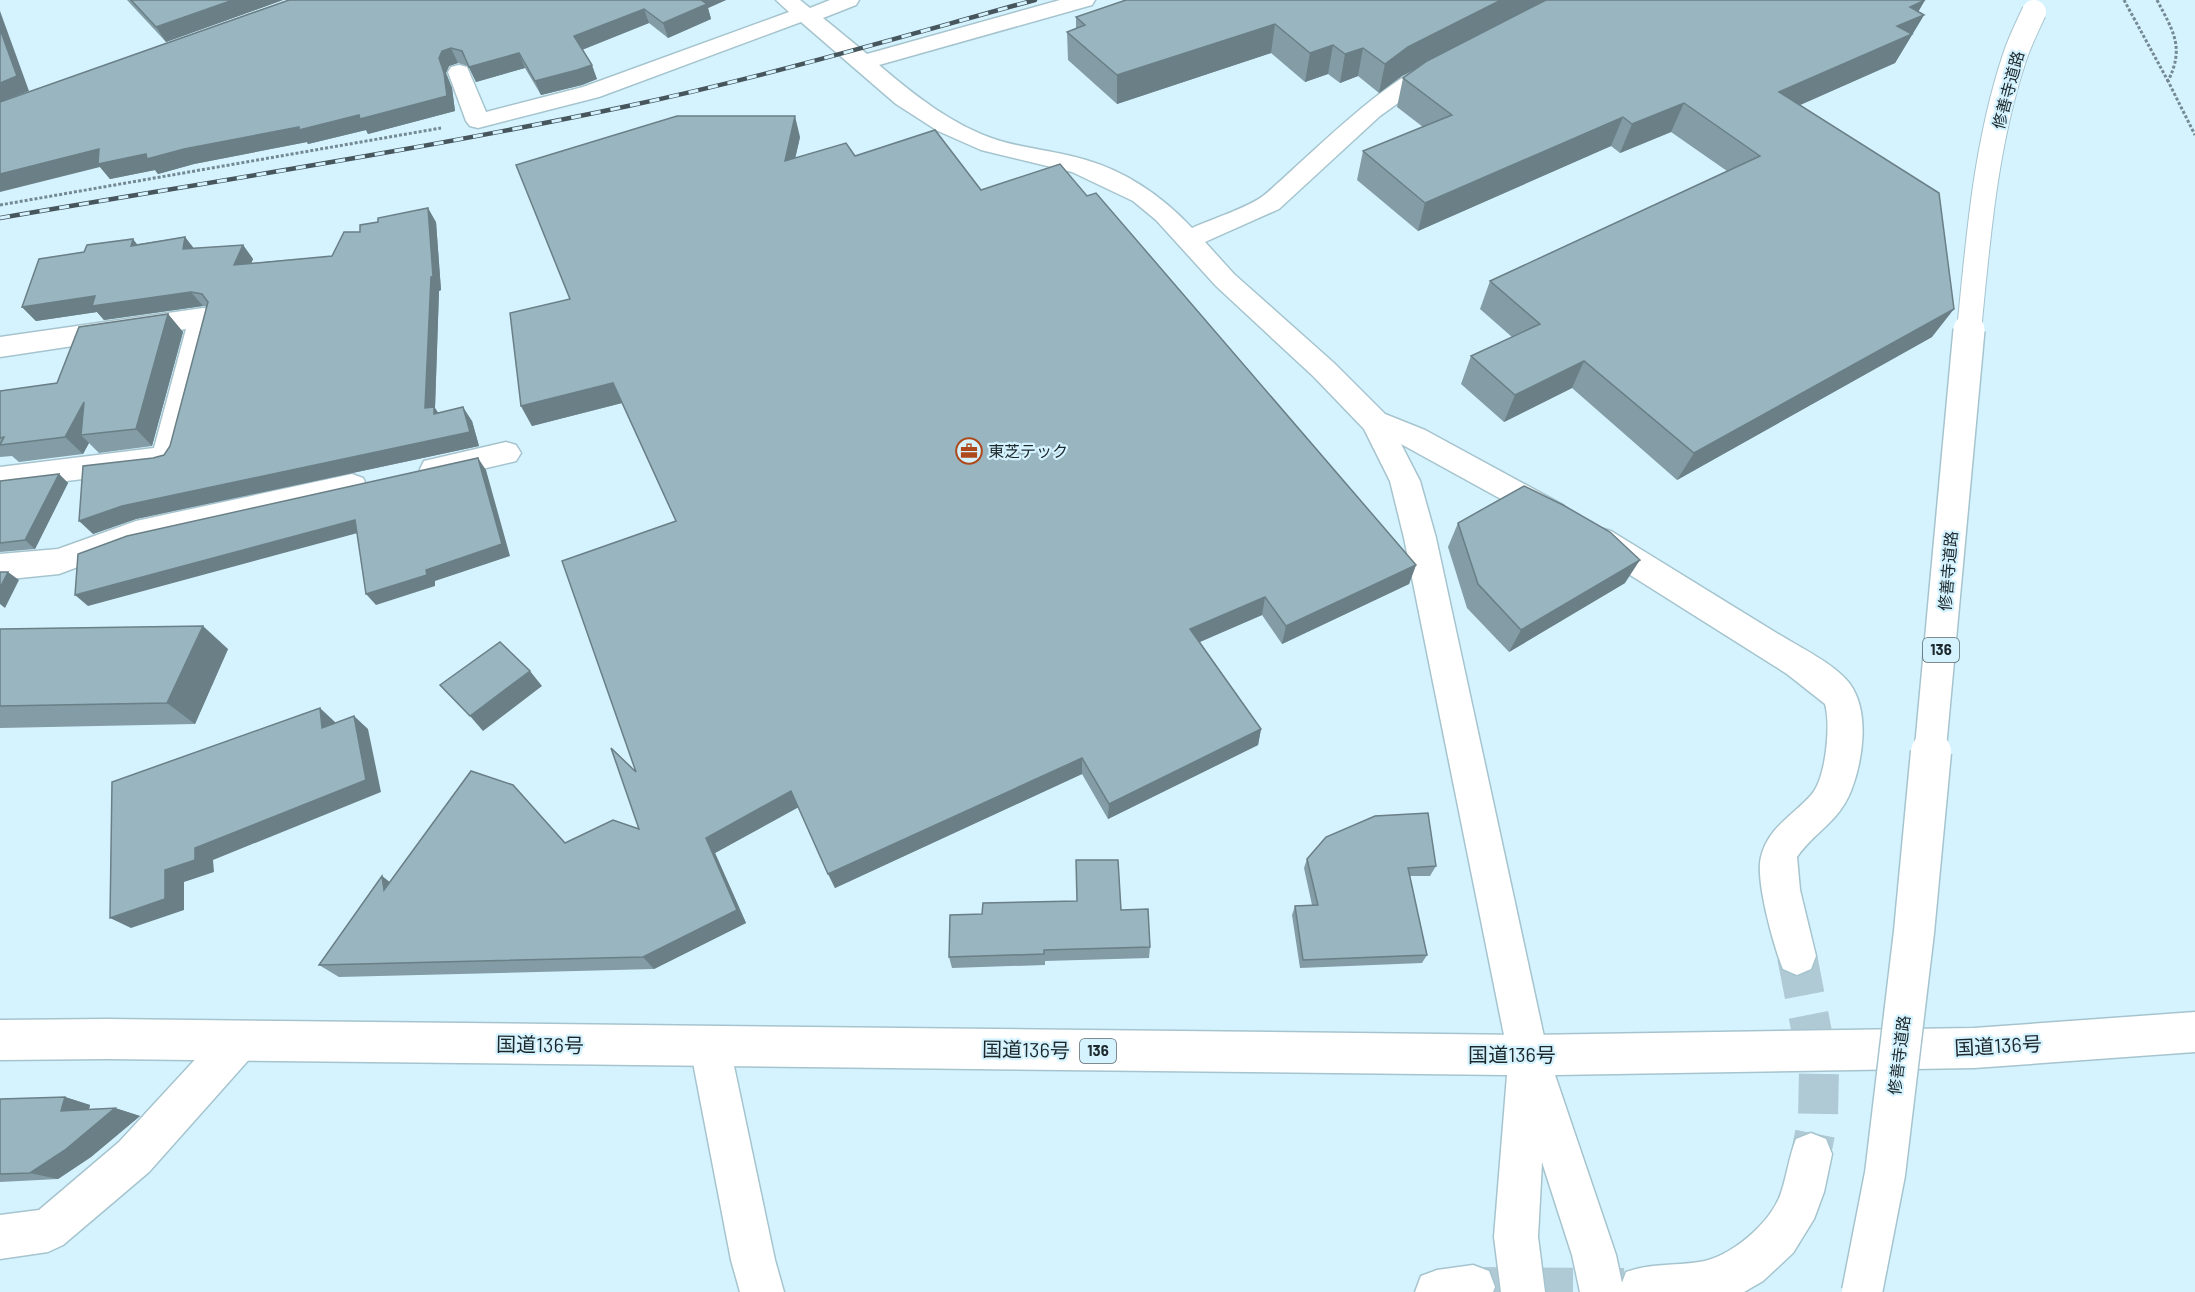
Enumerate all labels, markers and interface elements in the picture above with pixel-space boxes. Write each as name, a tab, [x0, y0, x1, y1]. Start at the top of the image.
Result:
street label: 修善寺道路	[1988, 49, 2027, 131]
office icon: 東芝テック	[954, 436, 984, 466]
place label: 東芝テック	[988, 441, 1068, 460]
street label: 修善寺道路	[1935, 530, 1960, 612]
road number: 136	[1923, 638, 1959, 662]
street label: 修善寺道路	[1884, 1014, 1913, 1096]
street label: 国道136号	[496, 1031, 584, 1057]
street label: 国道136号	[1954, 1031, 2042, 1059]
street label: 国道136号	[982, 1036, 1070, 1062]
road number: 136	[1080, 1039, 1116, 1063]
street label: 国道136号	[1468, 1042, 1556, 1066]

